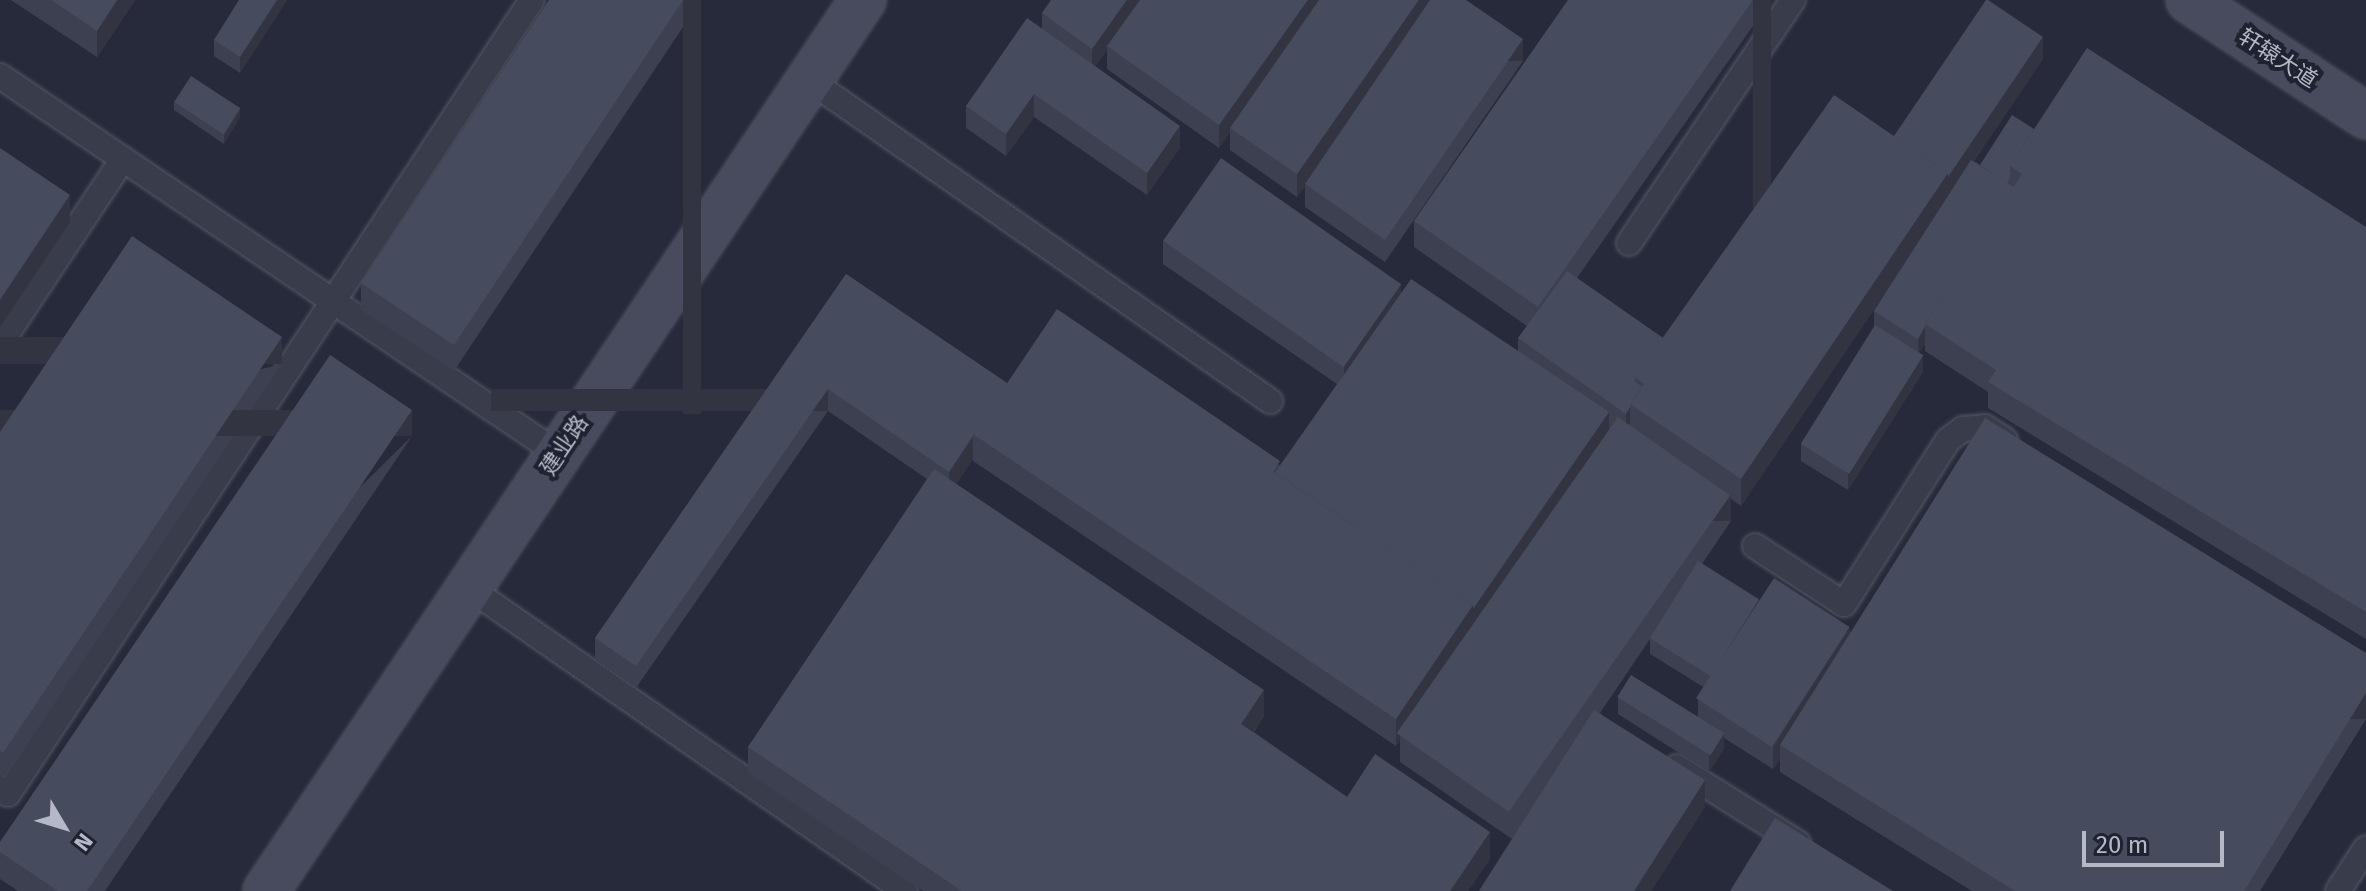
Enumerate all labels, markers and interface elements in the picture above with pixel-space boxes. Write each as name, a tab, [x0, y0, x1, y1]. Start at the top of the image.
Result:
street label: 轩辕大道	[2234, 23, 2322, 93]
street label: 建业路	[535, 410, 593, 480]
north arrow	[24, 787, 104, 867]
scale bar	[2086, 815, 2228, 865]
text: N	[68, 828, 98, 856]
text: 20 m	[2096, 831, 2148, 859]

